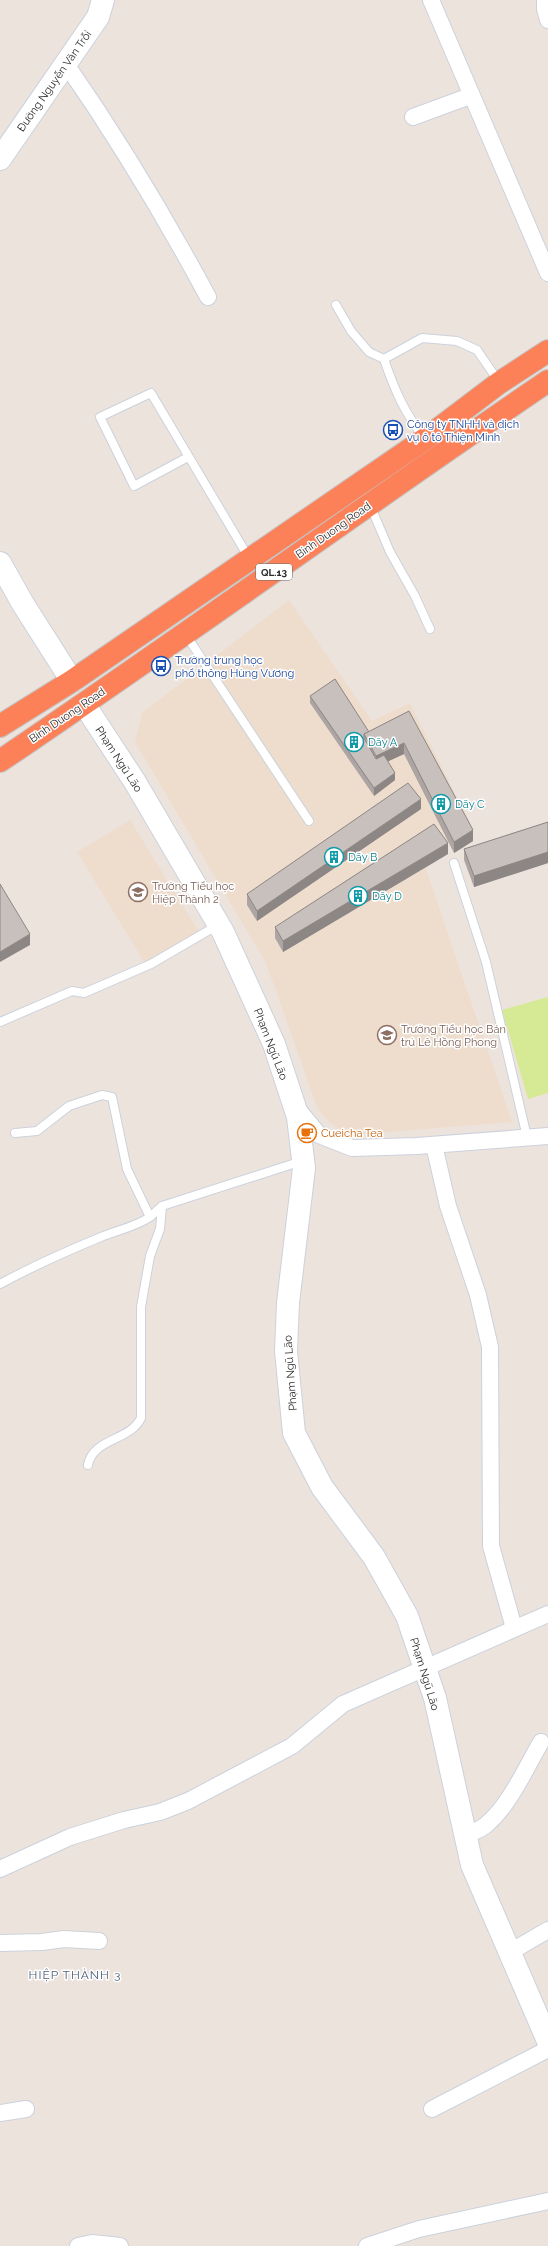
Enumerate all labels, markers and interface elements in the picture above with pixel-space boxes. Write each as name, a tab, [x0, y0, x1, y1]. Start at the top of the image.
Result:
street label: Đường Nguyễn Văn Trỗi	[15, 28, 94, 134]
place label: Công ty TNHH và dịch vụ ô tô Thiện Minh	[407, 418, 519, 444]
bus stop icon: Công ty TNHH và dịch vụ ô tô Thiện Minh	[382, 419, 404, 441]
street label: Binh Duong Road	[293, 500, 373, 561]
road number: QL.13	[256, 564, 292, 580]
place label: Trường trung học phổ thông Hùng Vương	[175, 654, 294, 680]
bus stop icon: Trường trung học phổ thông Hùng Vương	[150, 655, 172, 677]
street label: Binh Duong Road	[27, 685, 108, 746]
street label: Phạm Ngũ Lão	[93, 724, 145, 795]
building icon: Dãy A	[343, 731, 365, 753]
place label: Dãy A	[368, 736, 398, 749]
building icon: Dãy C	[430, 793, 452, 815]
place label: Dãy C	[455, 798, 485, 811]
building icon: Dãy B	[323, 846, 345, 868]
place label: Dãy B	[348, 851, 377, 864]
place label: Trường Tiểu học Hiệp Thành 2	[152, 880, 234, 906]
school or university icon: Trường Tiểu học Hiệp Thành 2	[127, 881, 149, 903]
building icon: Dãy D	[347, 885, 369, 907]
place label: Dãy D	[372, 890, 402, 903]
street label: Phạm Ngũ Lão	[251, 1007, 290, 1082]
place label: Trường Tiểu học Bán trú Lê Hồng Phong	[401, 1023, 506, 1049]
school or university icon: Trường Tiểu học Bán trú Lê Hồng Phong	[376, 1024, 398, 1046]
cafe icon: Cueicha Tea	[296, 1122, 318, 1144]
place label: Cueicha Tea	[321, 1127, 383, 1140]
street label: Phạm Ngũ Lão	[281, 1334, 300, 1411]
street label: Phạm Ngũ Lão	[407, 1636, 442, 1713]
district label: HIỆP THÀNH 3	[29, 1968, 121, 1982]

